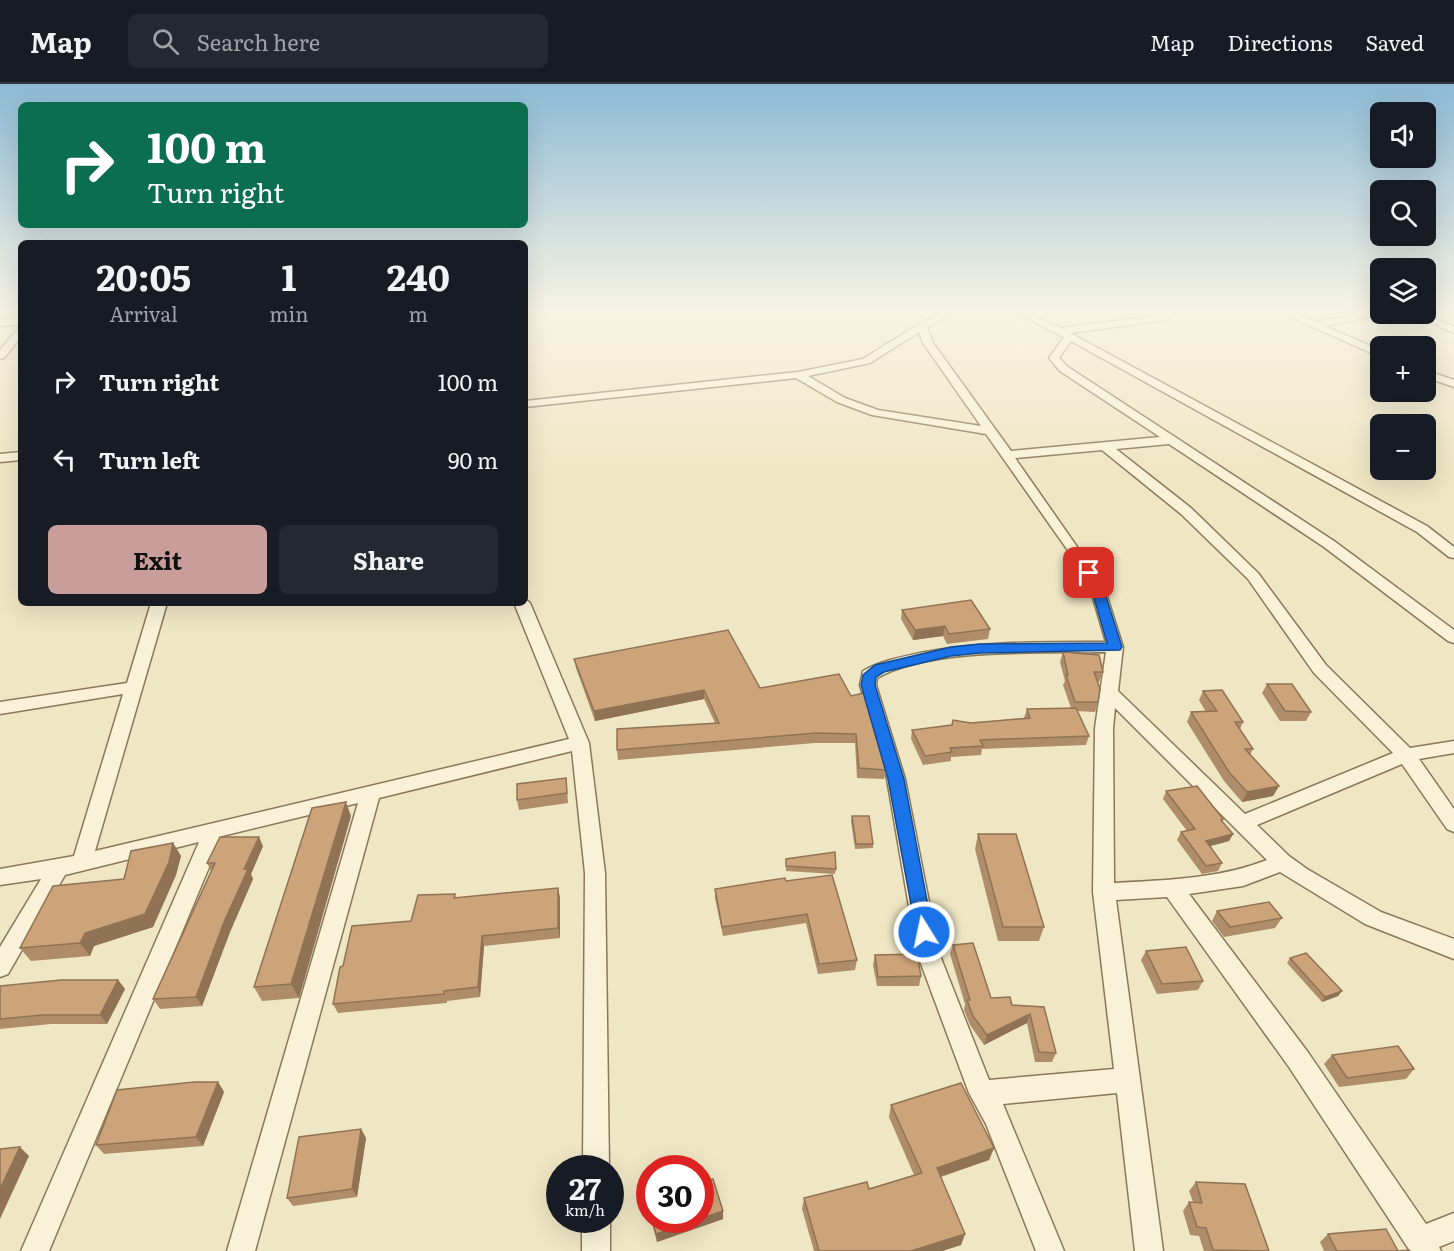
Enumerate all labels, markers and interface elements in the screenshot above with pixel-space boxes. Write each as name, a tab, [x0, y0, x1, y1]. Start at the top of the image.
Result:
search box	[128, 14, 548, 68]
text: Map	[30, 20, 92, 62]
icon: search	[149, 25, 182, 58]
text: Search here	[197, 25, 320, 58]
text: Map	[1150, 26, 1195, 57]
text: Directions	[1228, 26, 1333, 57]
text: Saved	[1366, 26, 1424, 57]
map controls	[1370, 102, 1436, 480]
button: sound	[1370, 102, 1436, 168]
text: 100 m	[147, 114, 266, 176]
icon: right	[48, 126, 126, 204]
text: Turn right	[147, 171, 284, 211]
button: search	[1370, 180, 1436, 246]
text: 20:05	[96, 249, 191, 302]
text: 1	[281, 249, 296, 302]
text: 240	[387, 249, 450, 302]
button: layers	[1370, 258, 1436, 324]
text: Arrival	[109, 298, 178, 328]
text: min	[269, 298, 309, 328]
text: m	[409, 298, 428, 328]
button: +	[1370, 336, 1436, 402]
icon: right	[48, 365, 81, 398]
text: Turn right	[99, 365, 219, 398]
text: 100 m	[438, 365, 498, 398]
button: −	[1370, 414, 1436, 480]
icon: left	[48, 443, 81, 476]
text: Turn left	[99, 443, 200, 476]
text: 90 m	[448, 443, 498, 476]
button: Exit	[48, 525, 267, 594]
button: Share	[279, 525, 498, 594]
pin	[1063, 547, 1114, 598]
icon: arrive	[1072, 556, 1105, 589]
position arrow	[892, 900, 956, 964]
speed limit sign: 30	[636, 1155, 714, 1233]
text: 27	[569, 1165, 601, 1209]
text: km/h	[565, 1198, 605, 1221]

